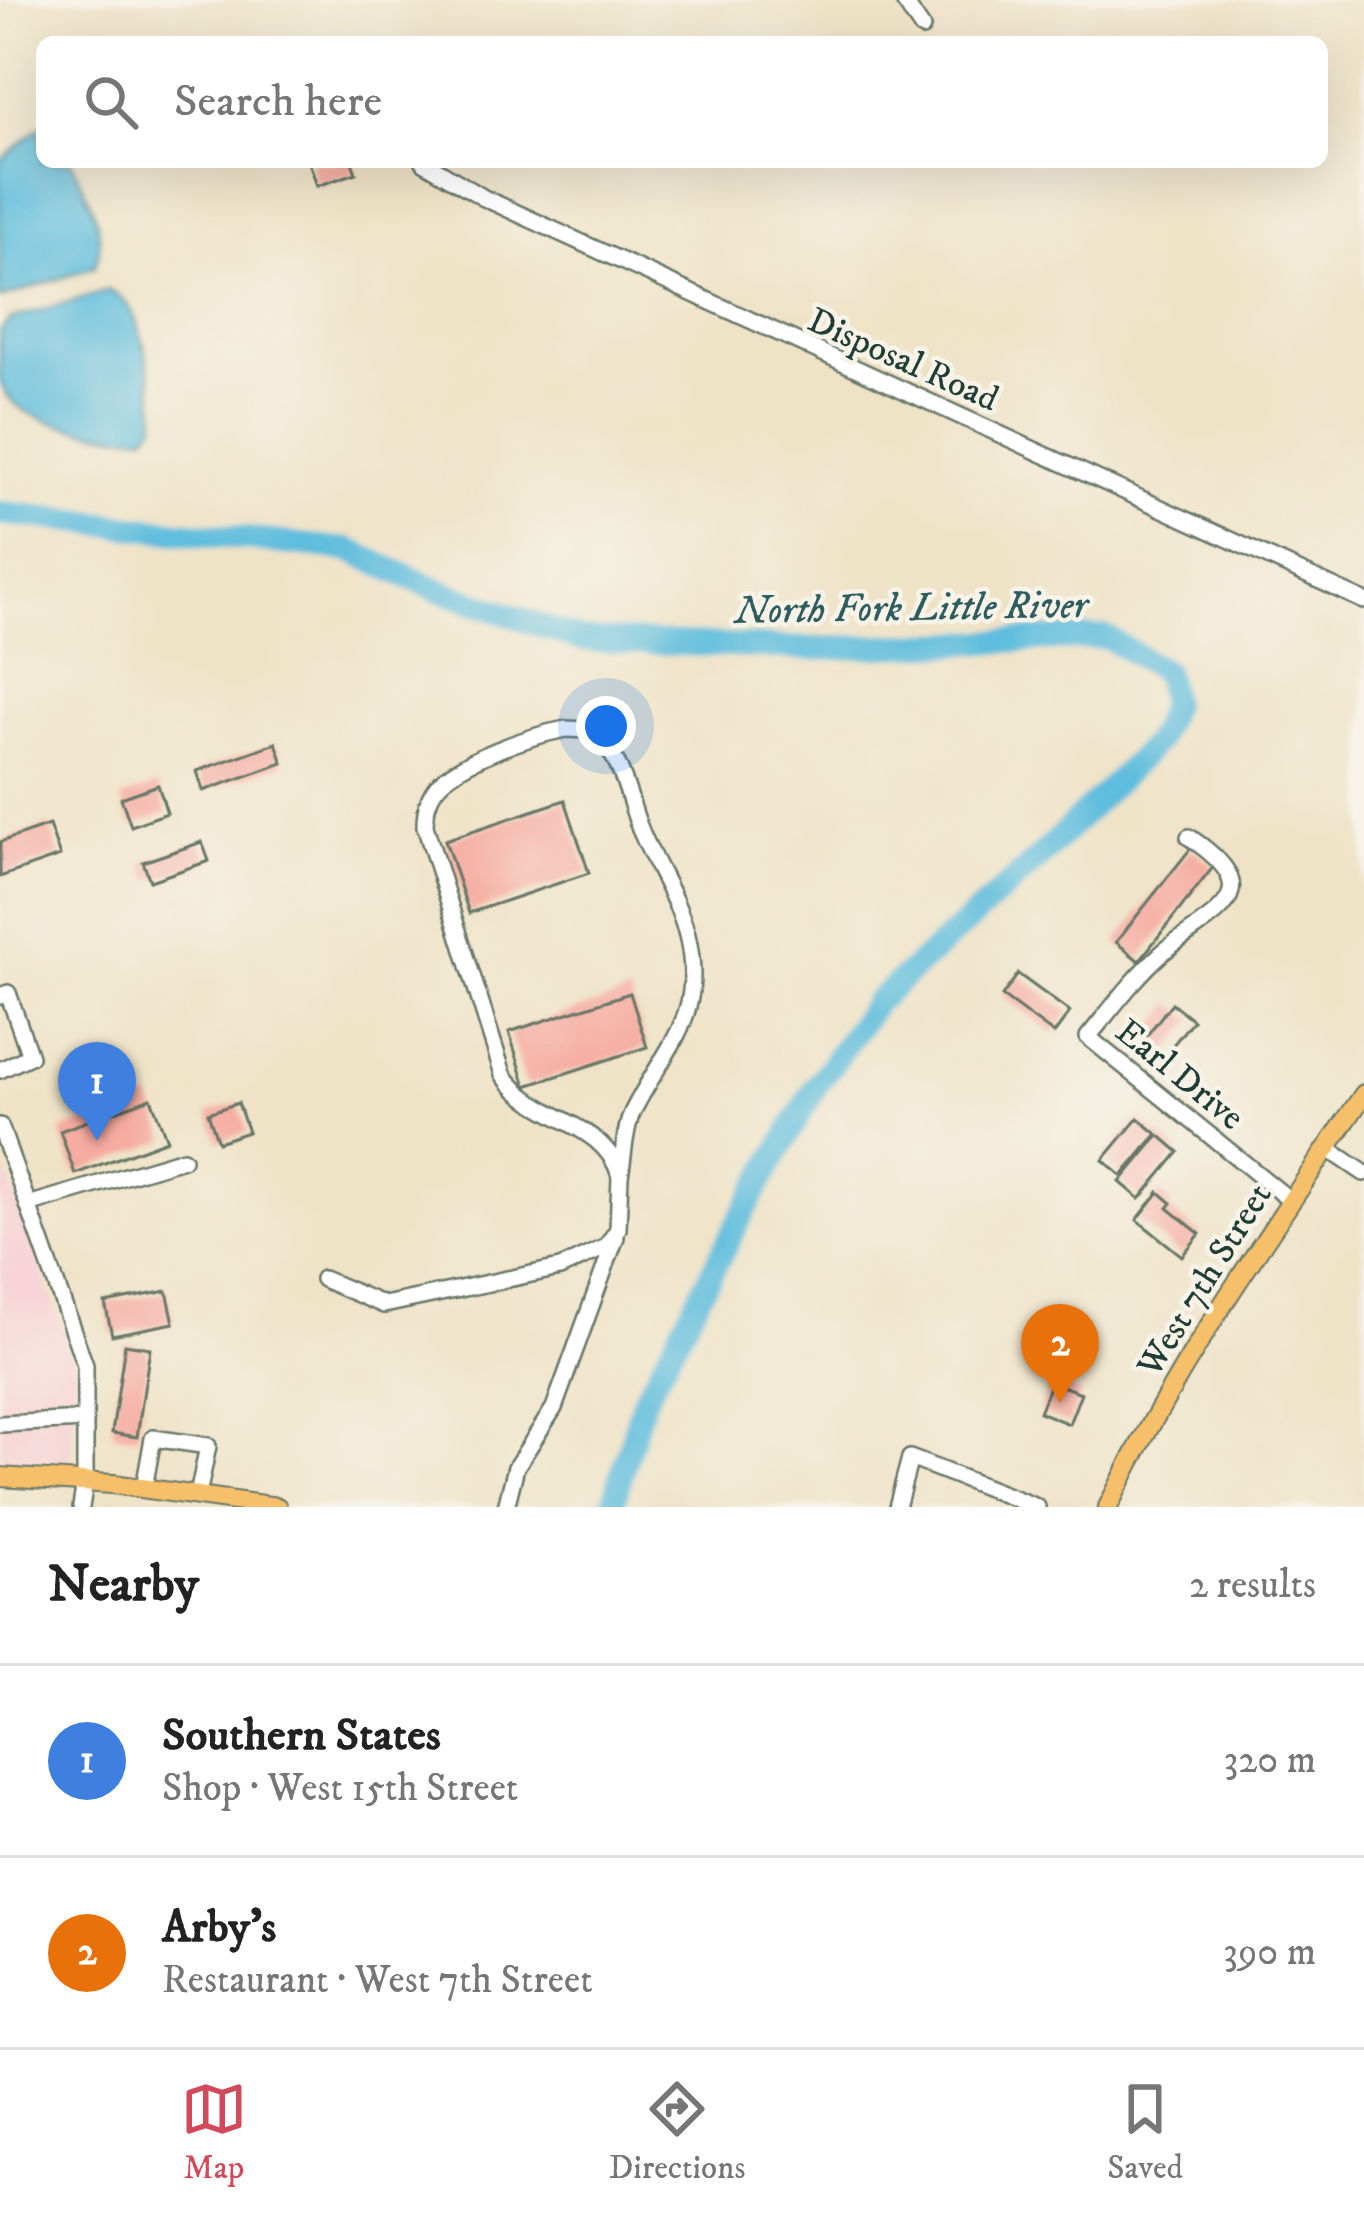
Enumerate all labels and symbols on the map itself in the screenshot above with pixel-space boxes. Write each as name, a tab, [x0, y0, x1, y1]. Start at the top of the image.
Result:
street label: Disposal Road	[801, 298, 1005, 422]
water label: North Fork Little River	[732, 581, 1091, 636]
your location	[576, 696, 636, 756]
street label: Earl Drive	[1106, 1009, 1253, 1140]
pin: 1	[58, 1042, 136, 1141]
street label: West 7th Street	[1127, 1175, 1282, 1386]
pin: 2	[1021, 1304, 1099, 1403]

